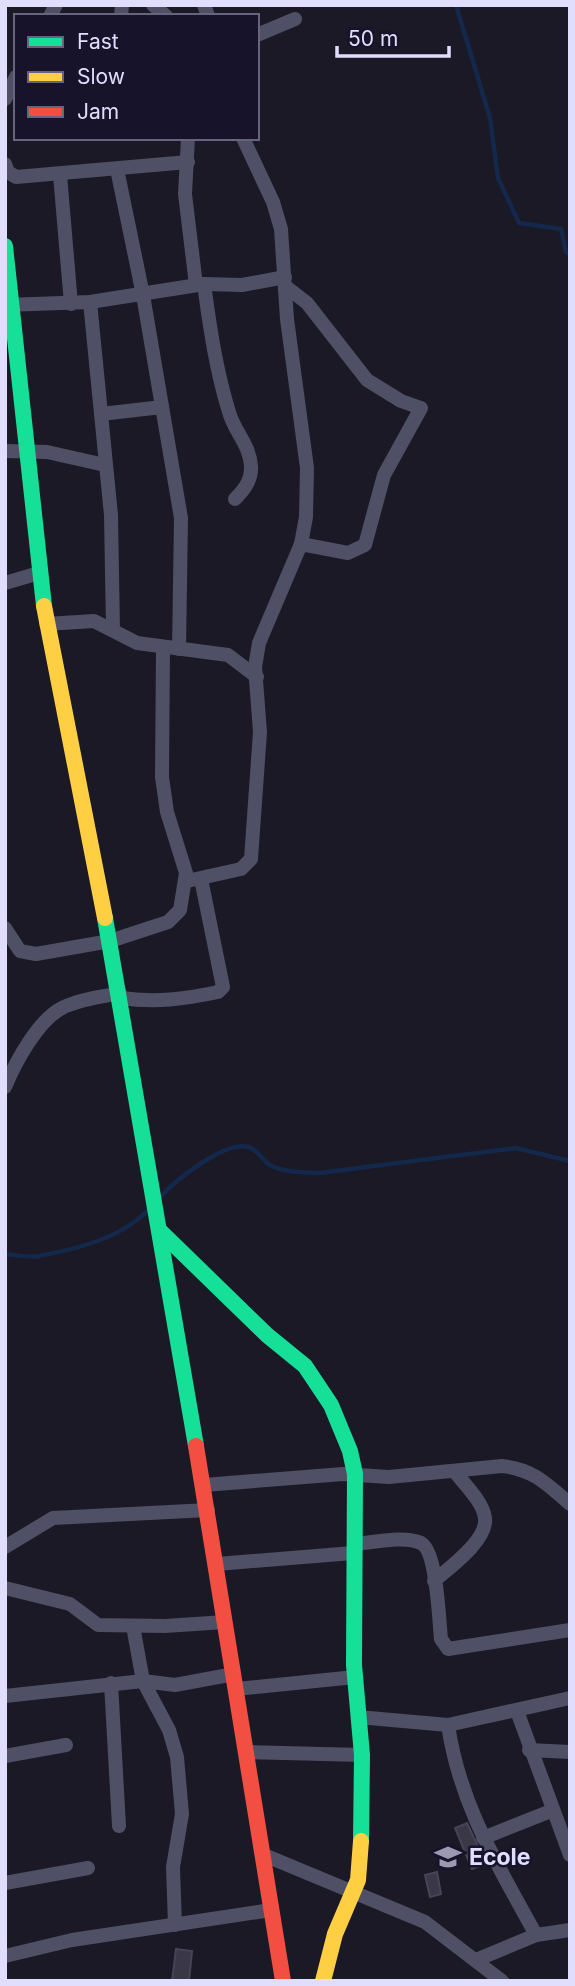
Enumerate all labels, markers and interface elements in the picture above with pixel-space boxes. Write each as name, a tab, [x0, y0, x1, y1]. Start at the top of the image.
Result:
legend	[14, 14, 259, 140]
scale bar	[337, 14, 449, 58]
text: 50 m	[348, 26, 398, 51]
text: Fast	[77, 29, 119, 54]
text: Slow	[77, 64, 125, 89]
text: Jam	[77, 99, 119, 124]
school or university icon: Ecole	[433, 1842, 463, 1872]
place label: Ecole	[469, 1843, 531, 1871]

